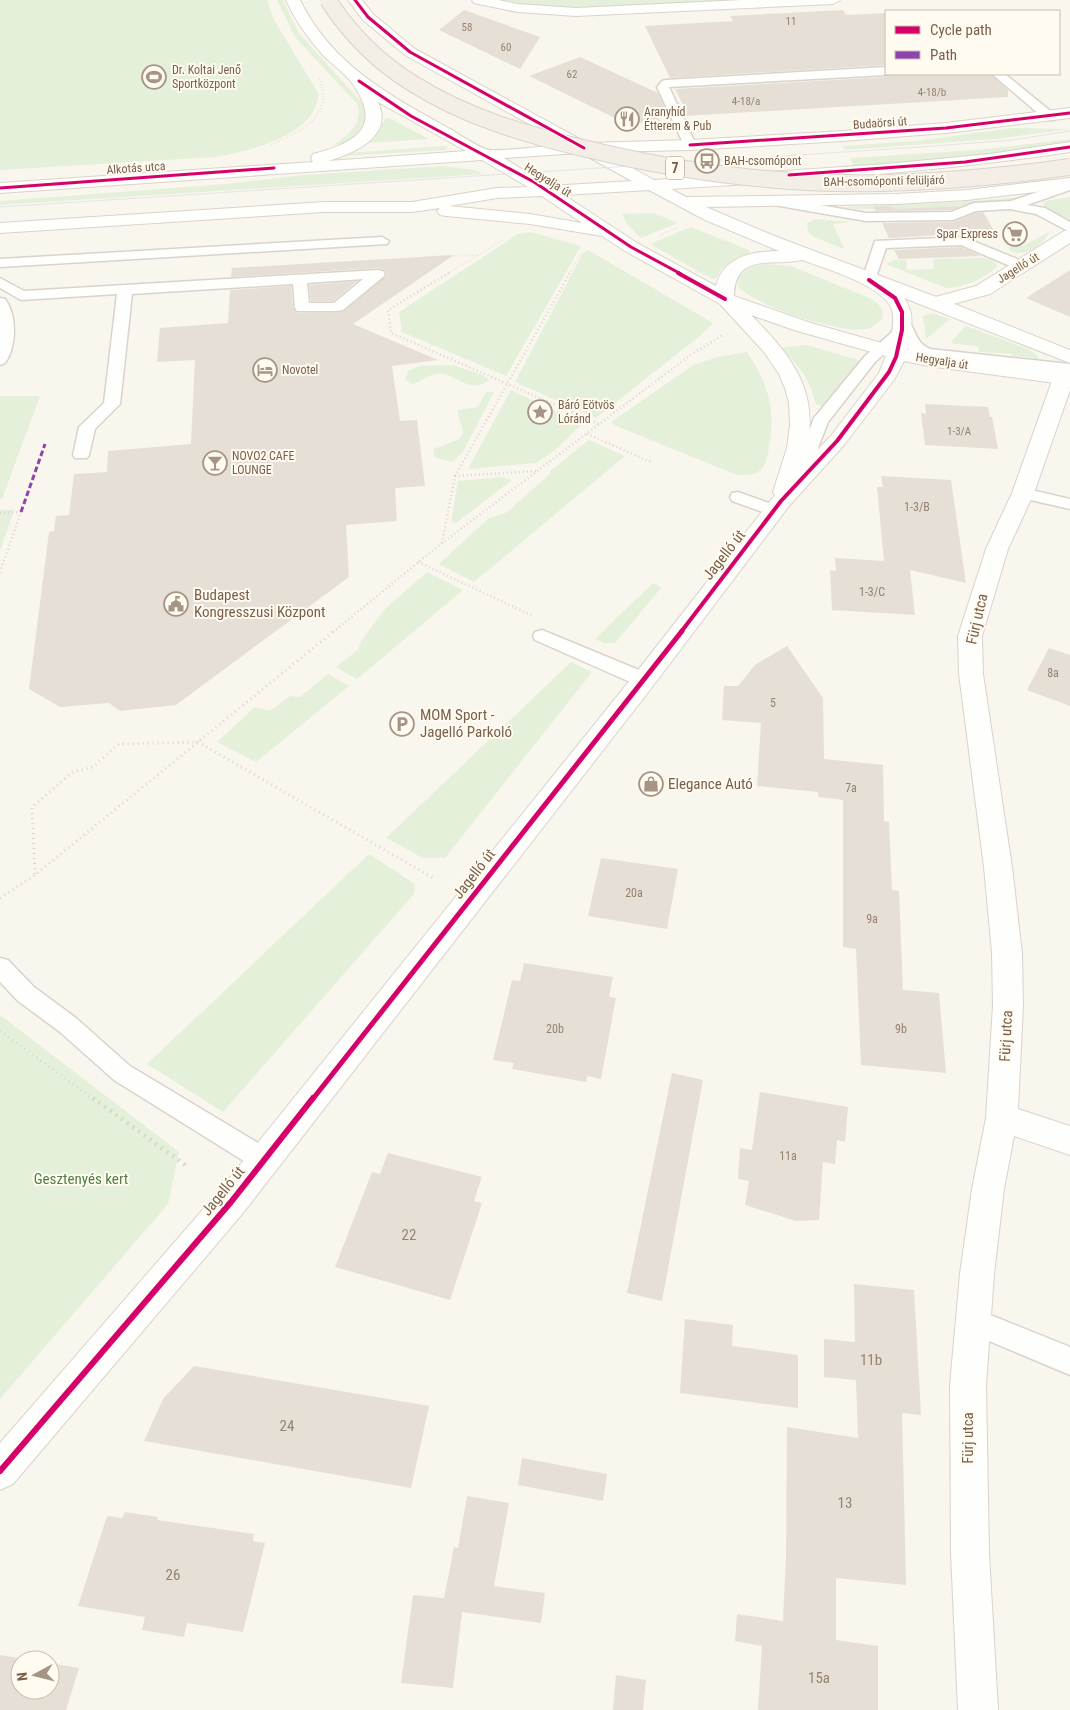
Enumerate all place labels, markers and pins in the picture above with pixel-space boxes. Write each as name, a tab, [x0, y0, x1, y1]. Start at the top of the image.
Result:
place label: Dr. Koltai Jenő Sportközpont	[172, 63, 241, 91]
sports icon: Dr. Koltai Jenő Sportközpont	[141, 64, 167, 90]
place label: Aranyhíd Étterem & Pub	[644, 105, 711, 133]
restaurant icon: Aranyhíd Étterem & Pub	[614, 106, 640, 132]
bus stop icon: BAH-csomópont	[694, 148, 720, 174]
place label: BAH-csomópont	[724, 154, 802, 168]
supermarket icon: Spar Express	[1002, 221, 1028, 247]
place label: Spar Express	[936, 227, 998, 241]
hotel icon: Novotel	[252, 357, 278, 383]
place label: Novotel	[282, 363, 318, 377]
place label: Báró Eötvös Lóránd	[558, 398, 615, 426]
place icon: Báró Eötvös Lóránd	[527, 399, 553, 425]
place label: NOVO2 CAFE LOUNGE	[232, 449, 295, 477]
bar icon: NOVO2 CAFE LOUNGE	[202, 450, 228, 476]
place label: Budapest Kongresszusi Központ	[194, 586, 326, 621]
public building icon: Budapest Kongresszusi Központ	[163, 591, 189, 617]
place label: MOM Sport - Jagelló Parkoló	[420, 706, 512, 741]
parking icon: MOM Sport - Jagelló Parkoló	[389, 711, 415, 737]
shop icon: Elegance Autó	[638, 771, 664, 797]
place label: Elegance Autó	[668, 775, 753, 793]

